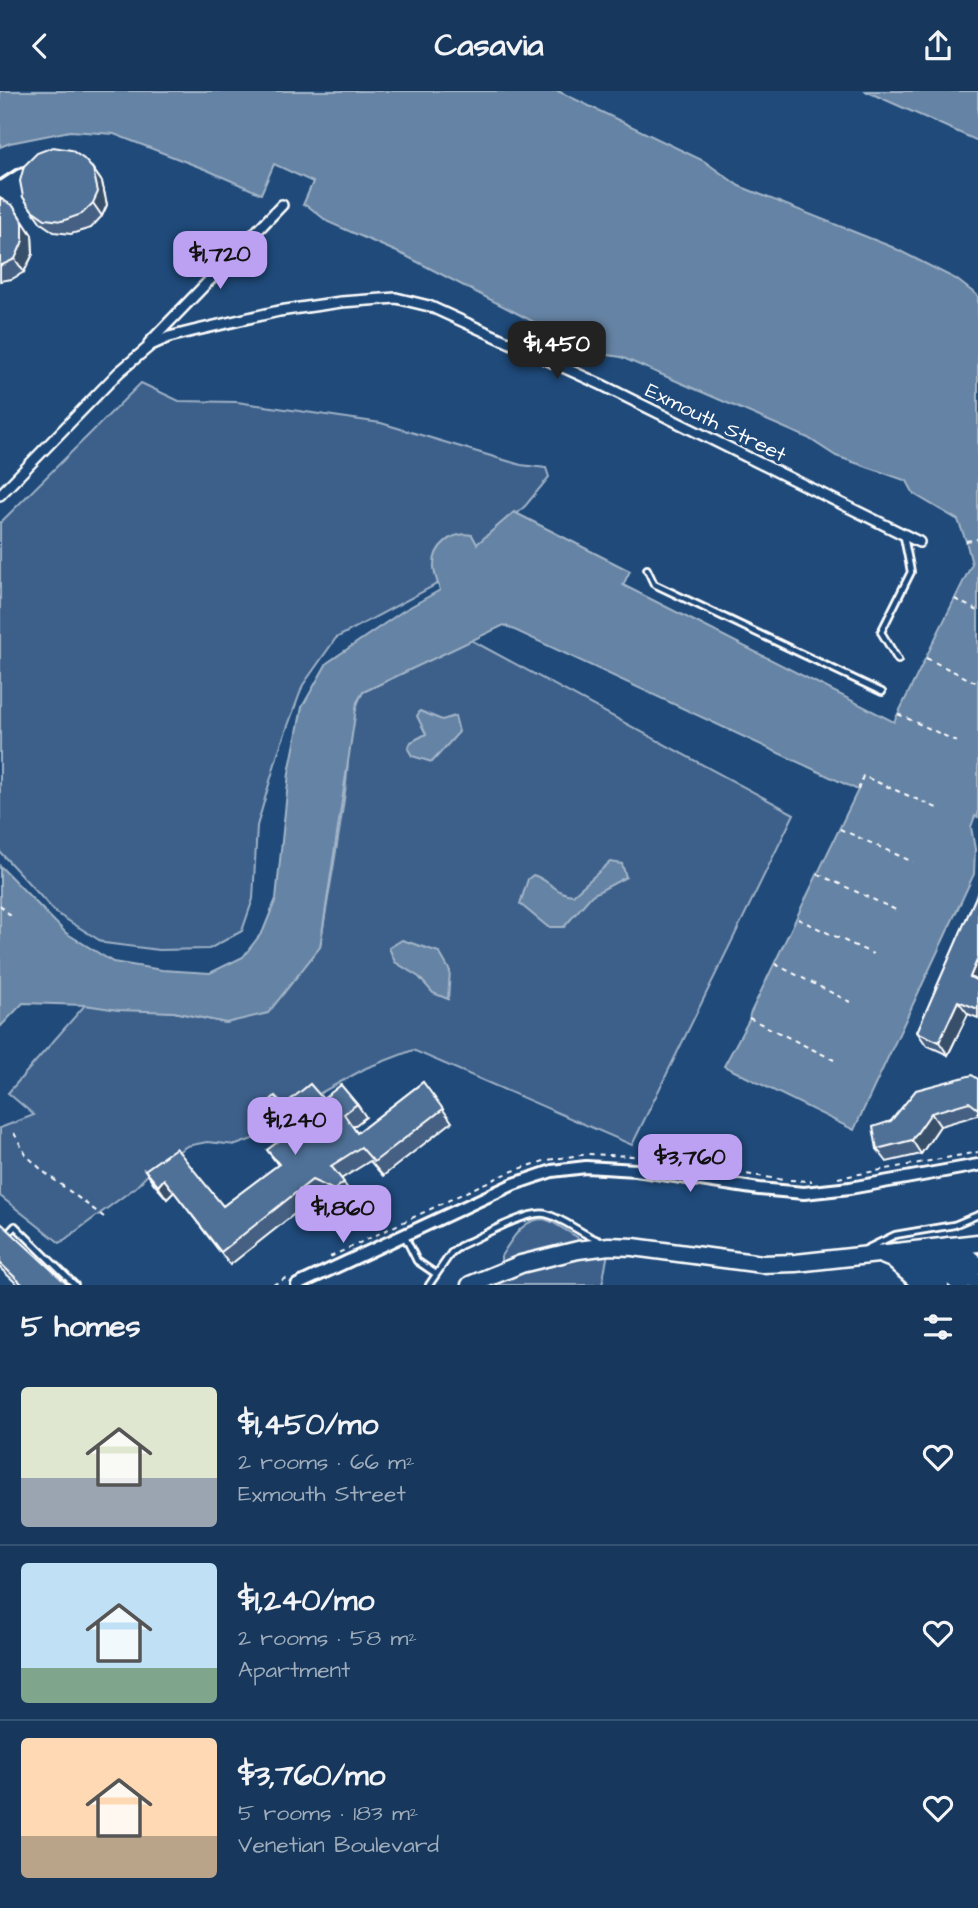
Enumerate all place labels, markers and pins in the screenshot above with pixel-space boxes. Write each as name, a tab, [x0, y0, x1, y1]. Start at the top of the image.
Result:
pin: $1,720	[163, 231, 277, 291]
pin: $1,450	[500, 321, 614, 381]
pin: $1,240	[238, 1097, 352, 1157]
pin: $3,760	[633, 1135, 747, 1194]
pin: $1,860	[286, 1185, 400, 1245]

